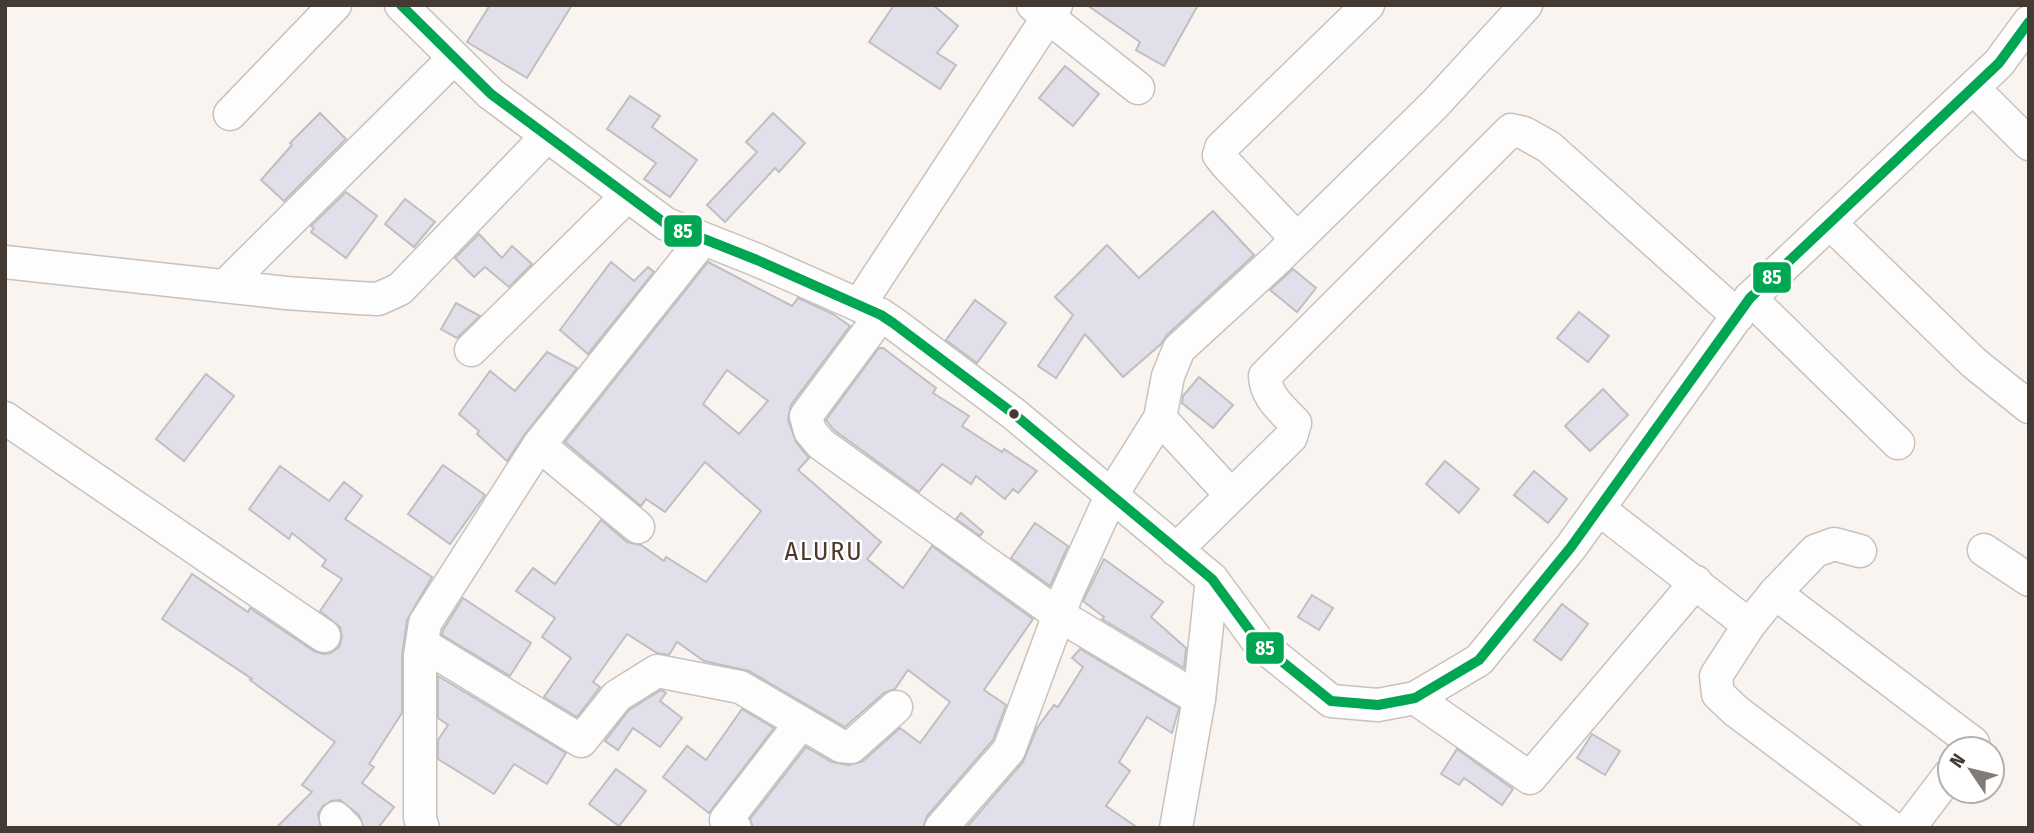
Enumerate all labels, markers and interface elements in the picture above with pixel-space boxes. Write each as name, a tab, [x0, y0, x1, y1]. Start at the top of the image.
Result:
line badge: 85	[663, 214, 703, 248]
text: 85	[673, 220, 693, 243]
line badge: 85	[1752, 261, 1792, 294]
text: 85	[1762, 266, 1782, 289]
unlabelled marker	[1007, 407, 1021, 421]
district label: ALURU	[784, 536, 864, 567]
line badge: 85	[1245, 631, 1285, 665]
text: 85	[1255, 637, 1275, 660]
north arrow	[1936, 735, 2006, 805]
text: N	[1945, 749, 1970, 772]

